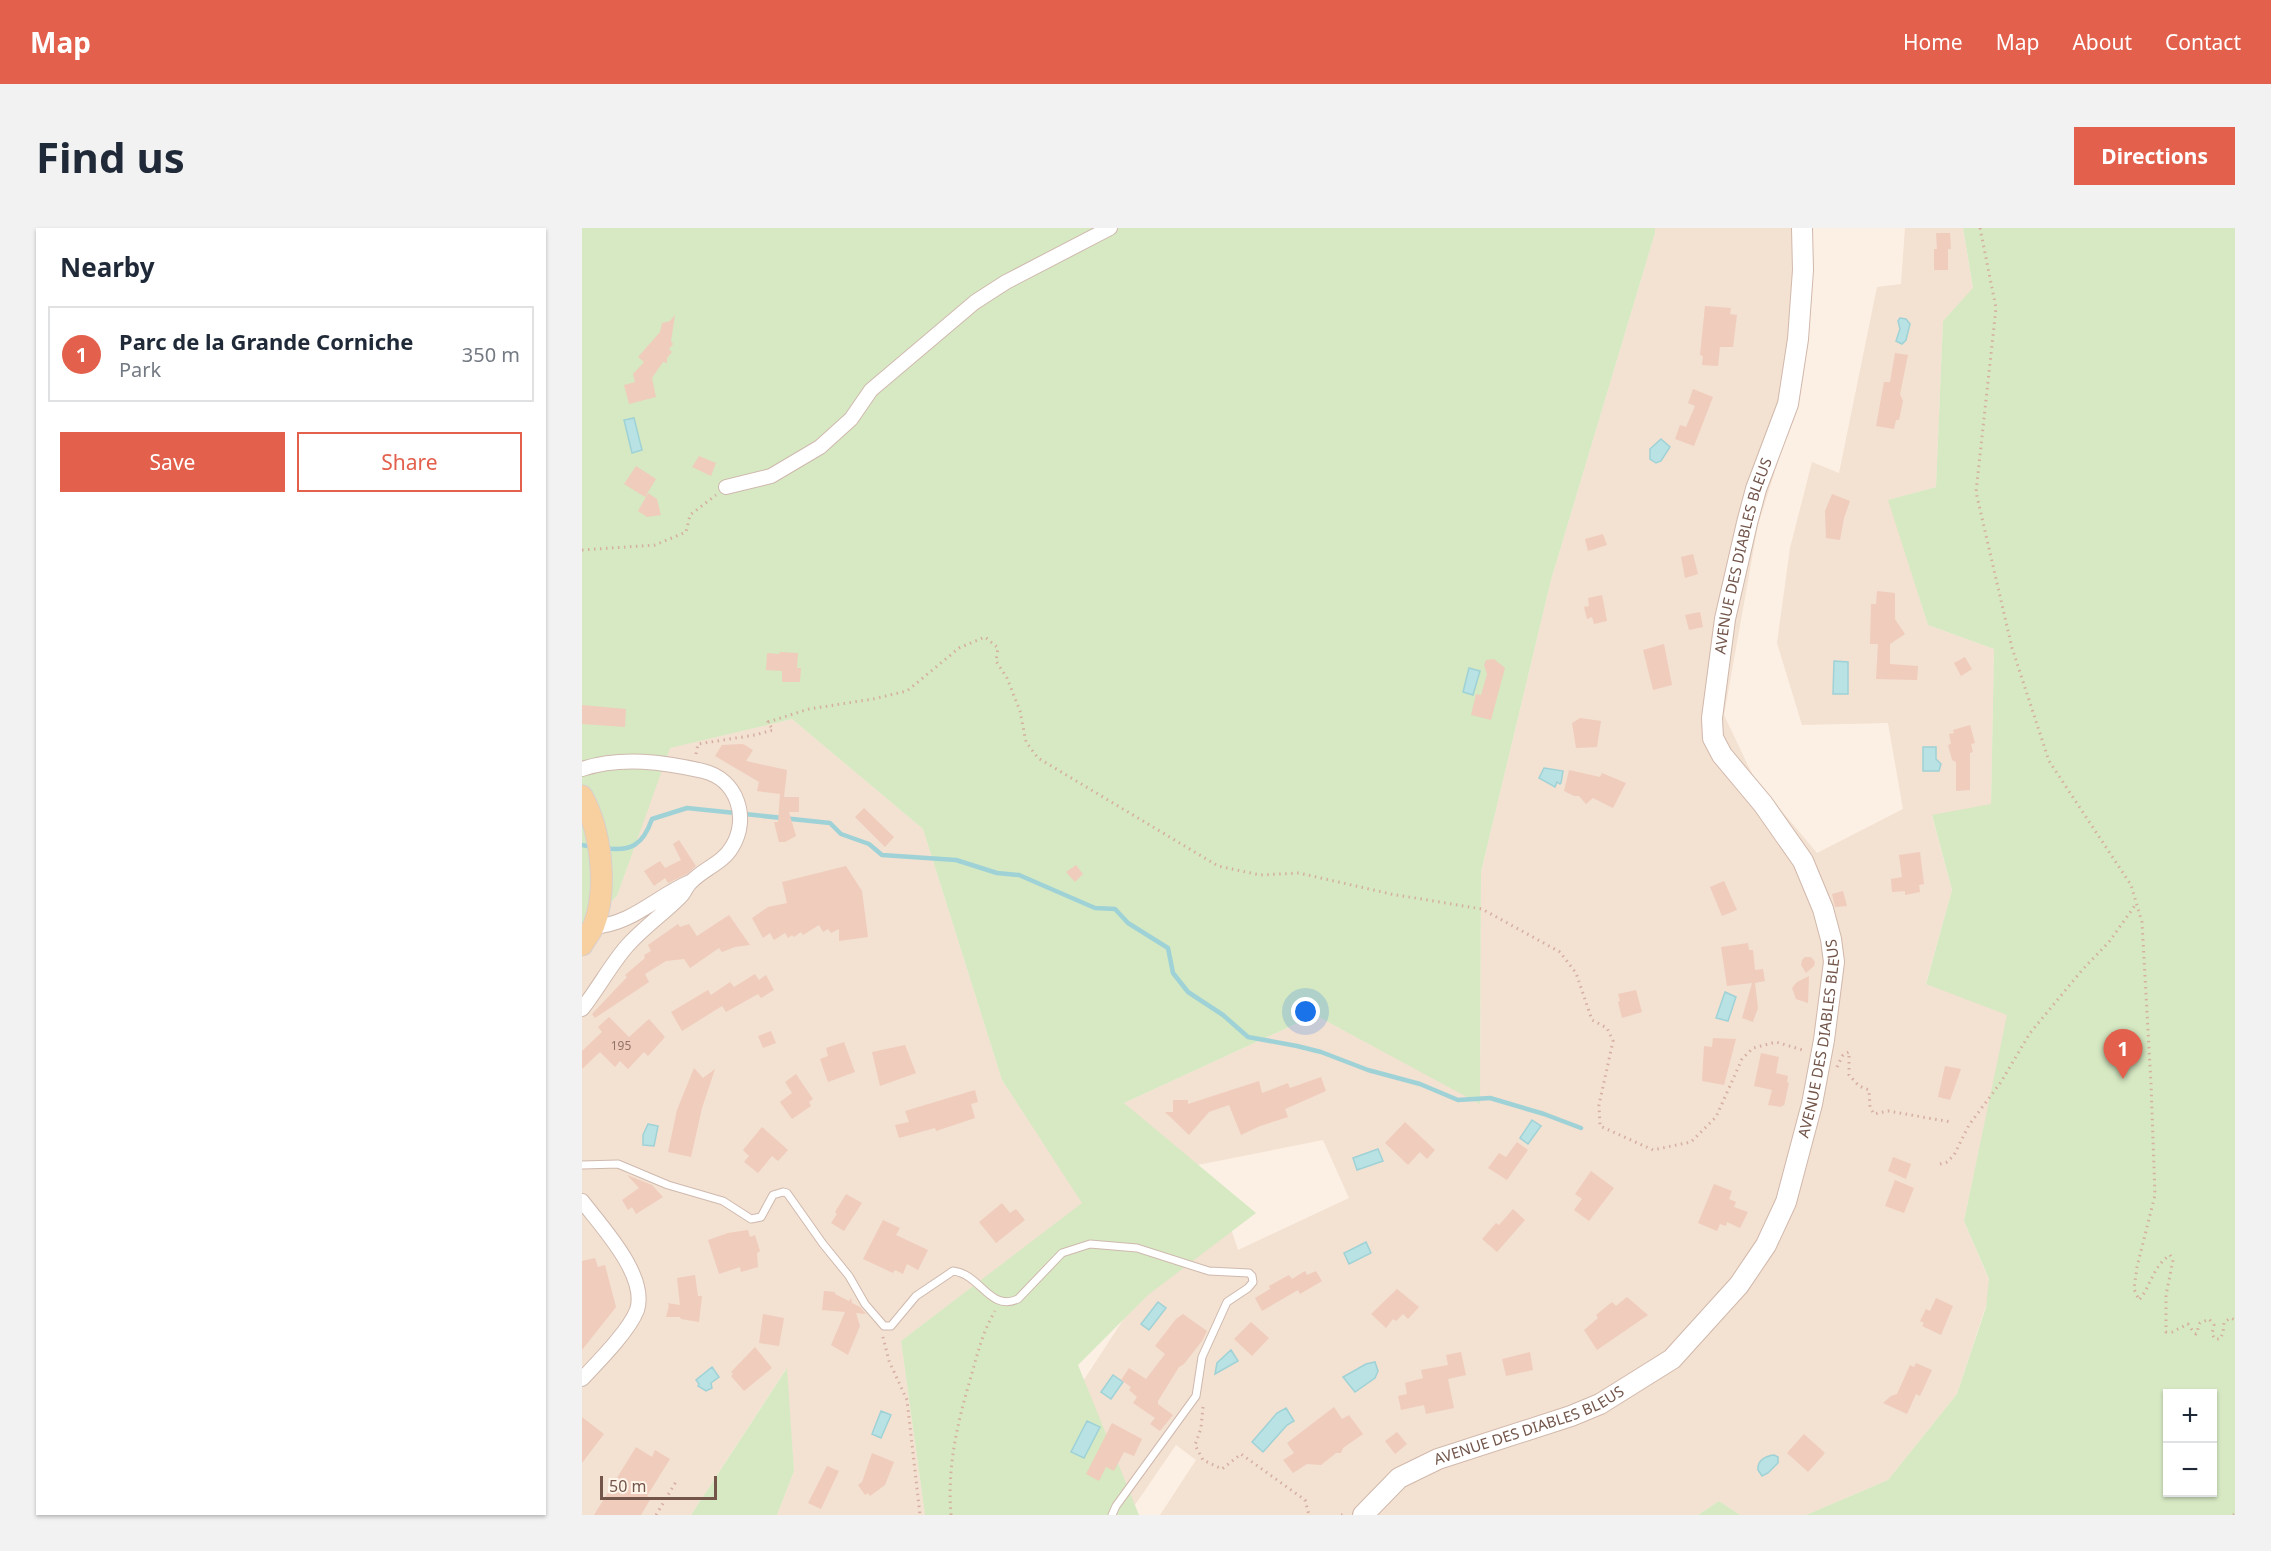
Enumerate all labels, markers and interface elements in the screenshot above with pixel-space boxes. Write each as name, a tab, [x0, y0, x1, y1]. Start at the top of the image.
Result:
text: Map	[30, 23, 91, 61]
text: Home	[1903, 28, 1963, 56]
text: Map	[1996, 28, 2039, 56]
text: About	[2072, 28, 2132, 56]
text: Contact	[2165, 28, 2241, 56]
button: Directions	[2074, 127, 2235, 185]
text: Find us	[36, 128, 185, 185]
text: Nearby	[60, 249, 155, 285]
text: Parc de la Grande Corniche	[119, 326, 413, 356]
text: 1	[76, 341, 87, 368]
text: 350 m	[462, 341, 520, 368]
text: Park	[119, 356, 161, 383]
button: Save	[60, 432, 285, 492]
button: Share	[297, 432, 522, 492]
street label: AVENUE DES DIABLES BLEUS	[1709, 455, 1776, 655]
street label: AVENUE DES DIABLES BLEUS	[1792, 938, 1843, 1140]
your location	[1291, 997, 1320, 1026]
pin: 1	[2104, 1030, 2142, 1079]
house number: 195	[611, 1037, 631, 1054]
street label: AVENUE DES DIABLES BLEUS	[1431, 1381, 1627, 1469]
map controls	[2163, 1389, 2217, 1497]
button: +	[2163, 1389, 2217, 1443]
button: −	[2163, 1443, 2217, 1497]
scale bar	[600, 1473, 717, 1500]
text: 50 m	[609, 1475, 646, 1497]

